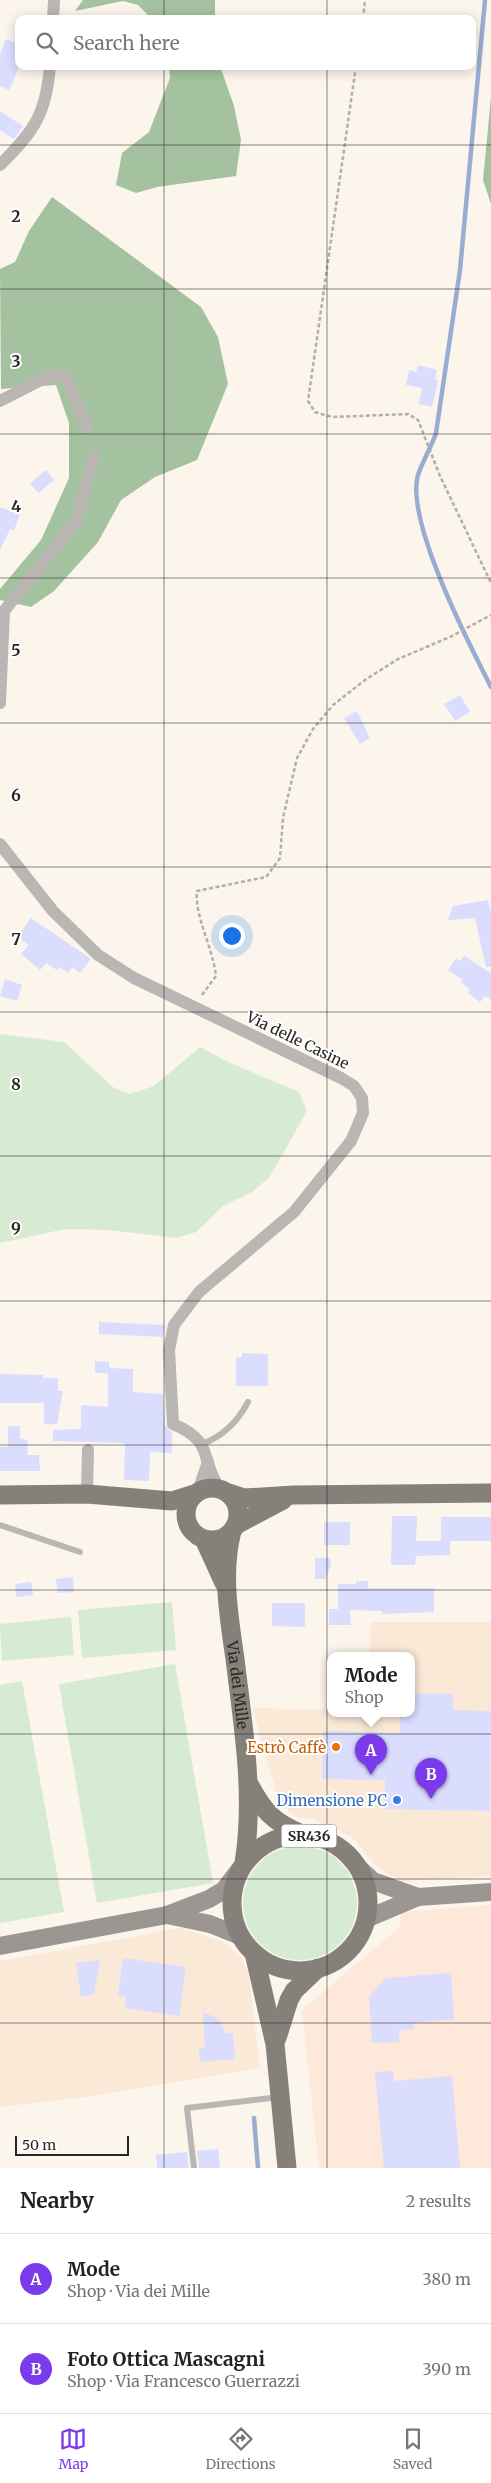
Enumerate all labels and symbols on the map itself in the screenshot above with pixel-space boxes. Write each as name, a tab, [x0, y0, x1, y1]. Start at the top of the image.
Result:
text: 2	[11, 206, 21, 226]
text: 3	[11, 351, 21, 371]
text: 4	[11, 496, 21, 516]
text: 5	[11, 640, 21, 660]
text: 6	[11, 785, 21, 805]
your location	[219, 923, 245, 949]
text: 7	[11, 929, 21, 949]
street label: Via delle Casine	[243, 1007, 353, 1073]
text: 8	[11, 1074, 21, 1094]
text: 9	[11, 1218, 21, 1238]
street label: Via dei Mille	[223, 1639, 253, 1730]
pin: A	[355, 1734, 387, 1775]
place label: Estrò Caffè	[247, 1738, 326, 1757]
marker: Estrò Caffè	[330, 1741, 342, 1753]
pin: B	[415, 1758, 447, 1799]
place label: Dimensione PC	[276, 1791, 387, 1810]
marker: Dimensione PC	[391, 1794, 403, 1806]
road number: SR436	[282, 1824, 336, 1848]
scale bar	[15, 2133, 129, 2156]

